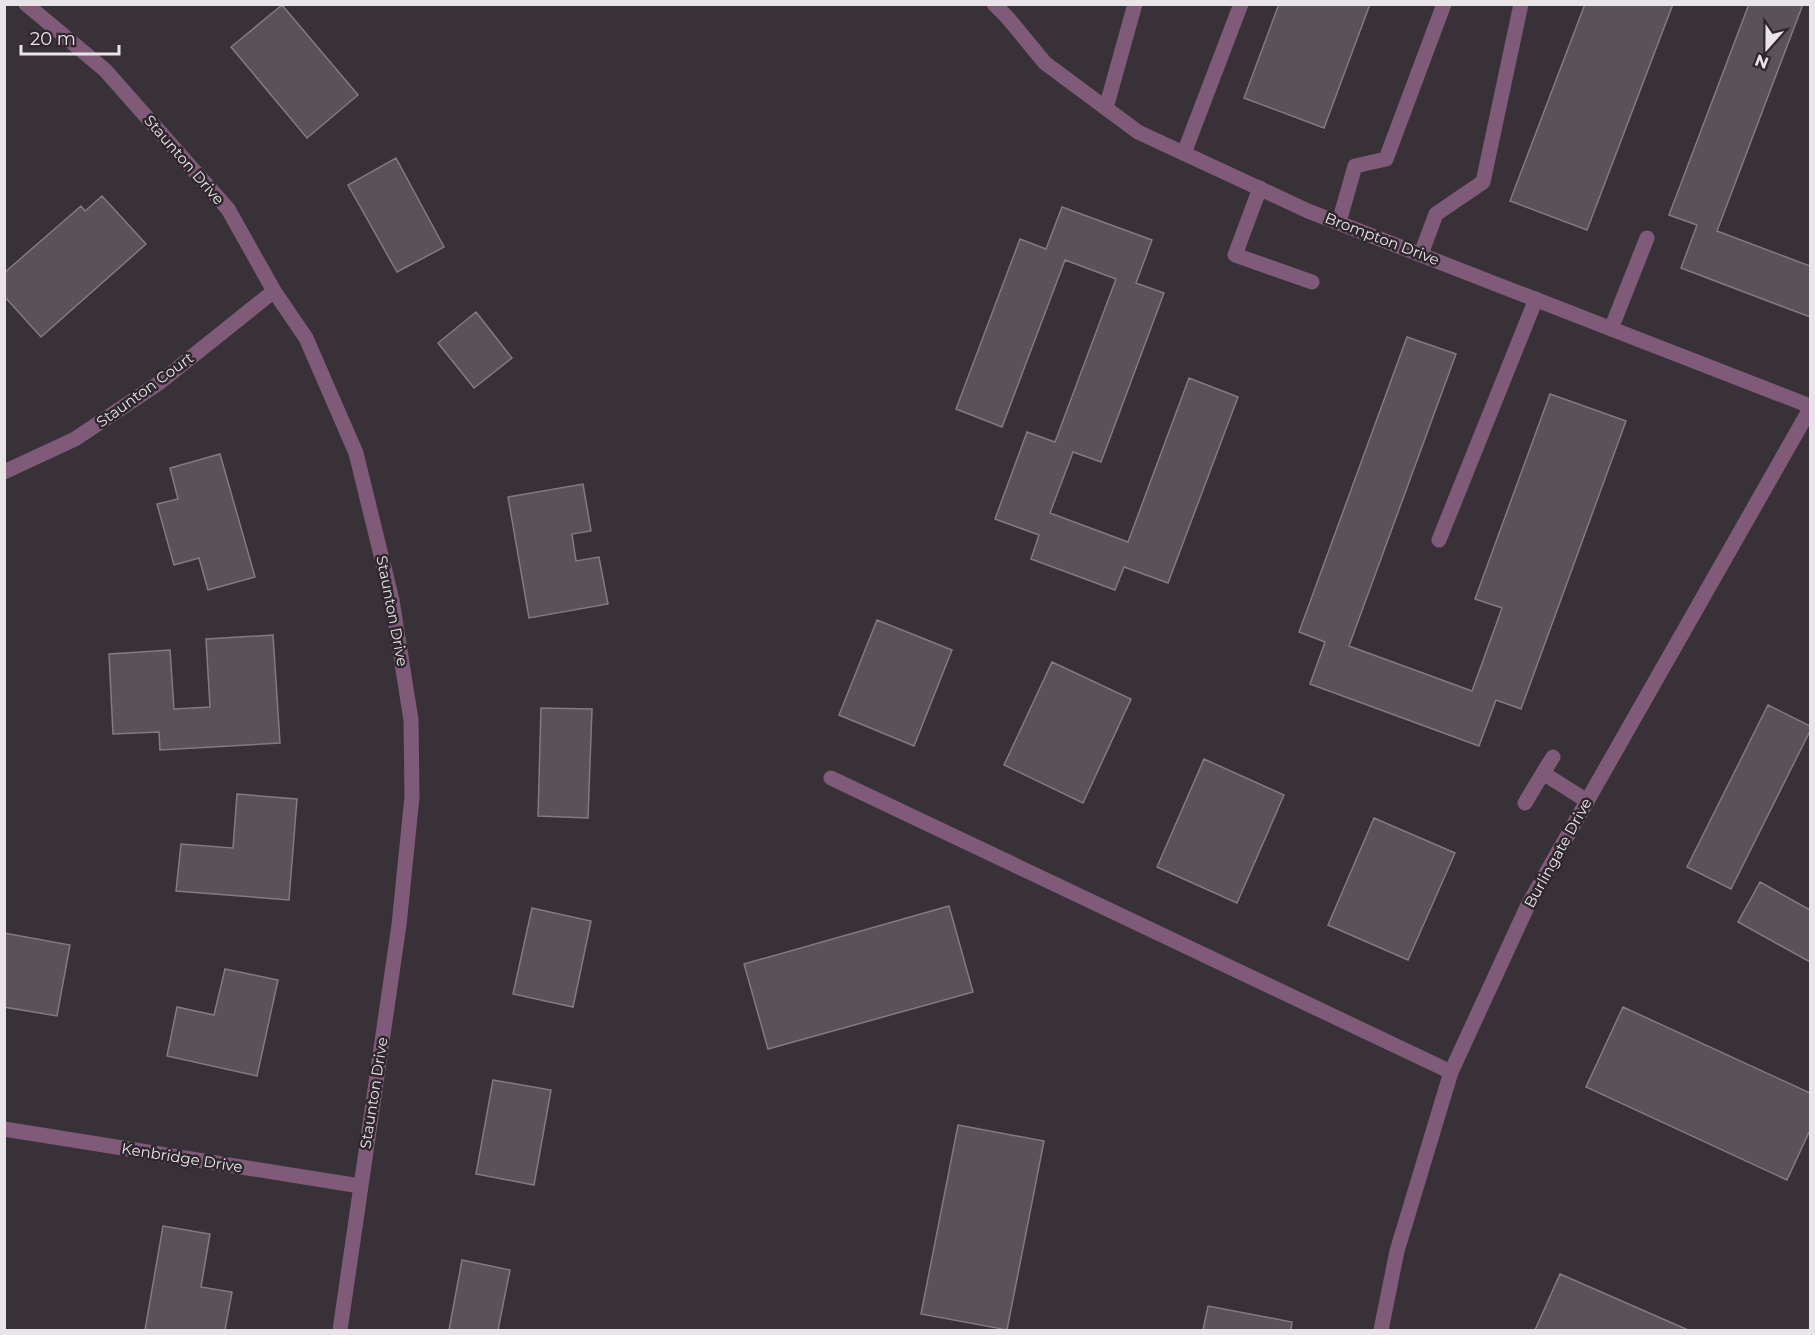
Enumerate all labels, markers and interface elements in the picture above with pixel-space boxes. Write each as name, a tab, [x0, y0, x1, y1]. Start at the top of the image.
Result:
scale bar	[21, 18, 118, 56]
north arrow	[1737, 18, 1797, 78]
text: 20 m	[30, 28, 76, 50]
text: N	[1752, 50, 1771, 73]
street label: Staunton Drive	[140, 111, 229, 208]
street label: Brompton Drive	[1322, 208, 1442, 269]
street label: Staunton Court	[92, 348, 197, 431]
street label: Staunton Drive	[372, 554, 413, 668]
street label: Burlingate Drive	[1520, 794, 1596, 911]
street label: Staunton Drive	[355, 1036, 392, 1150]
street label: Kenbridge Drive	[120, 1139, 244, 1176]

